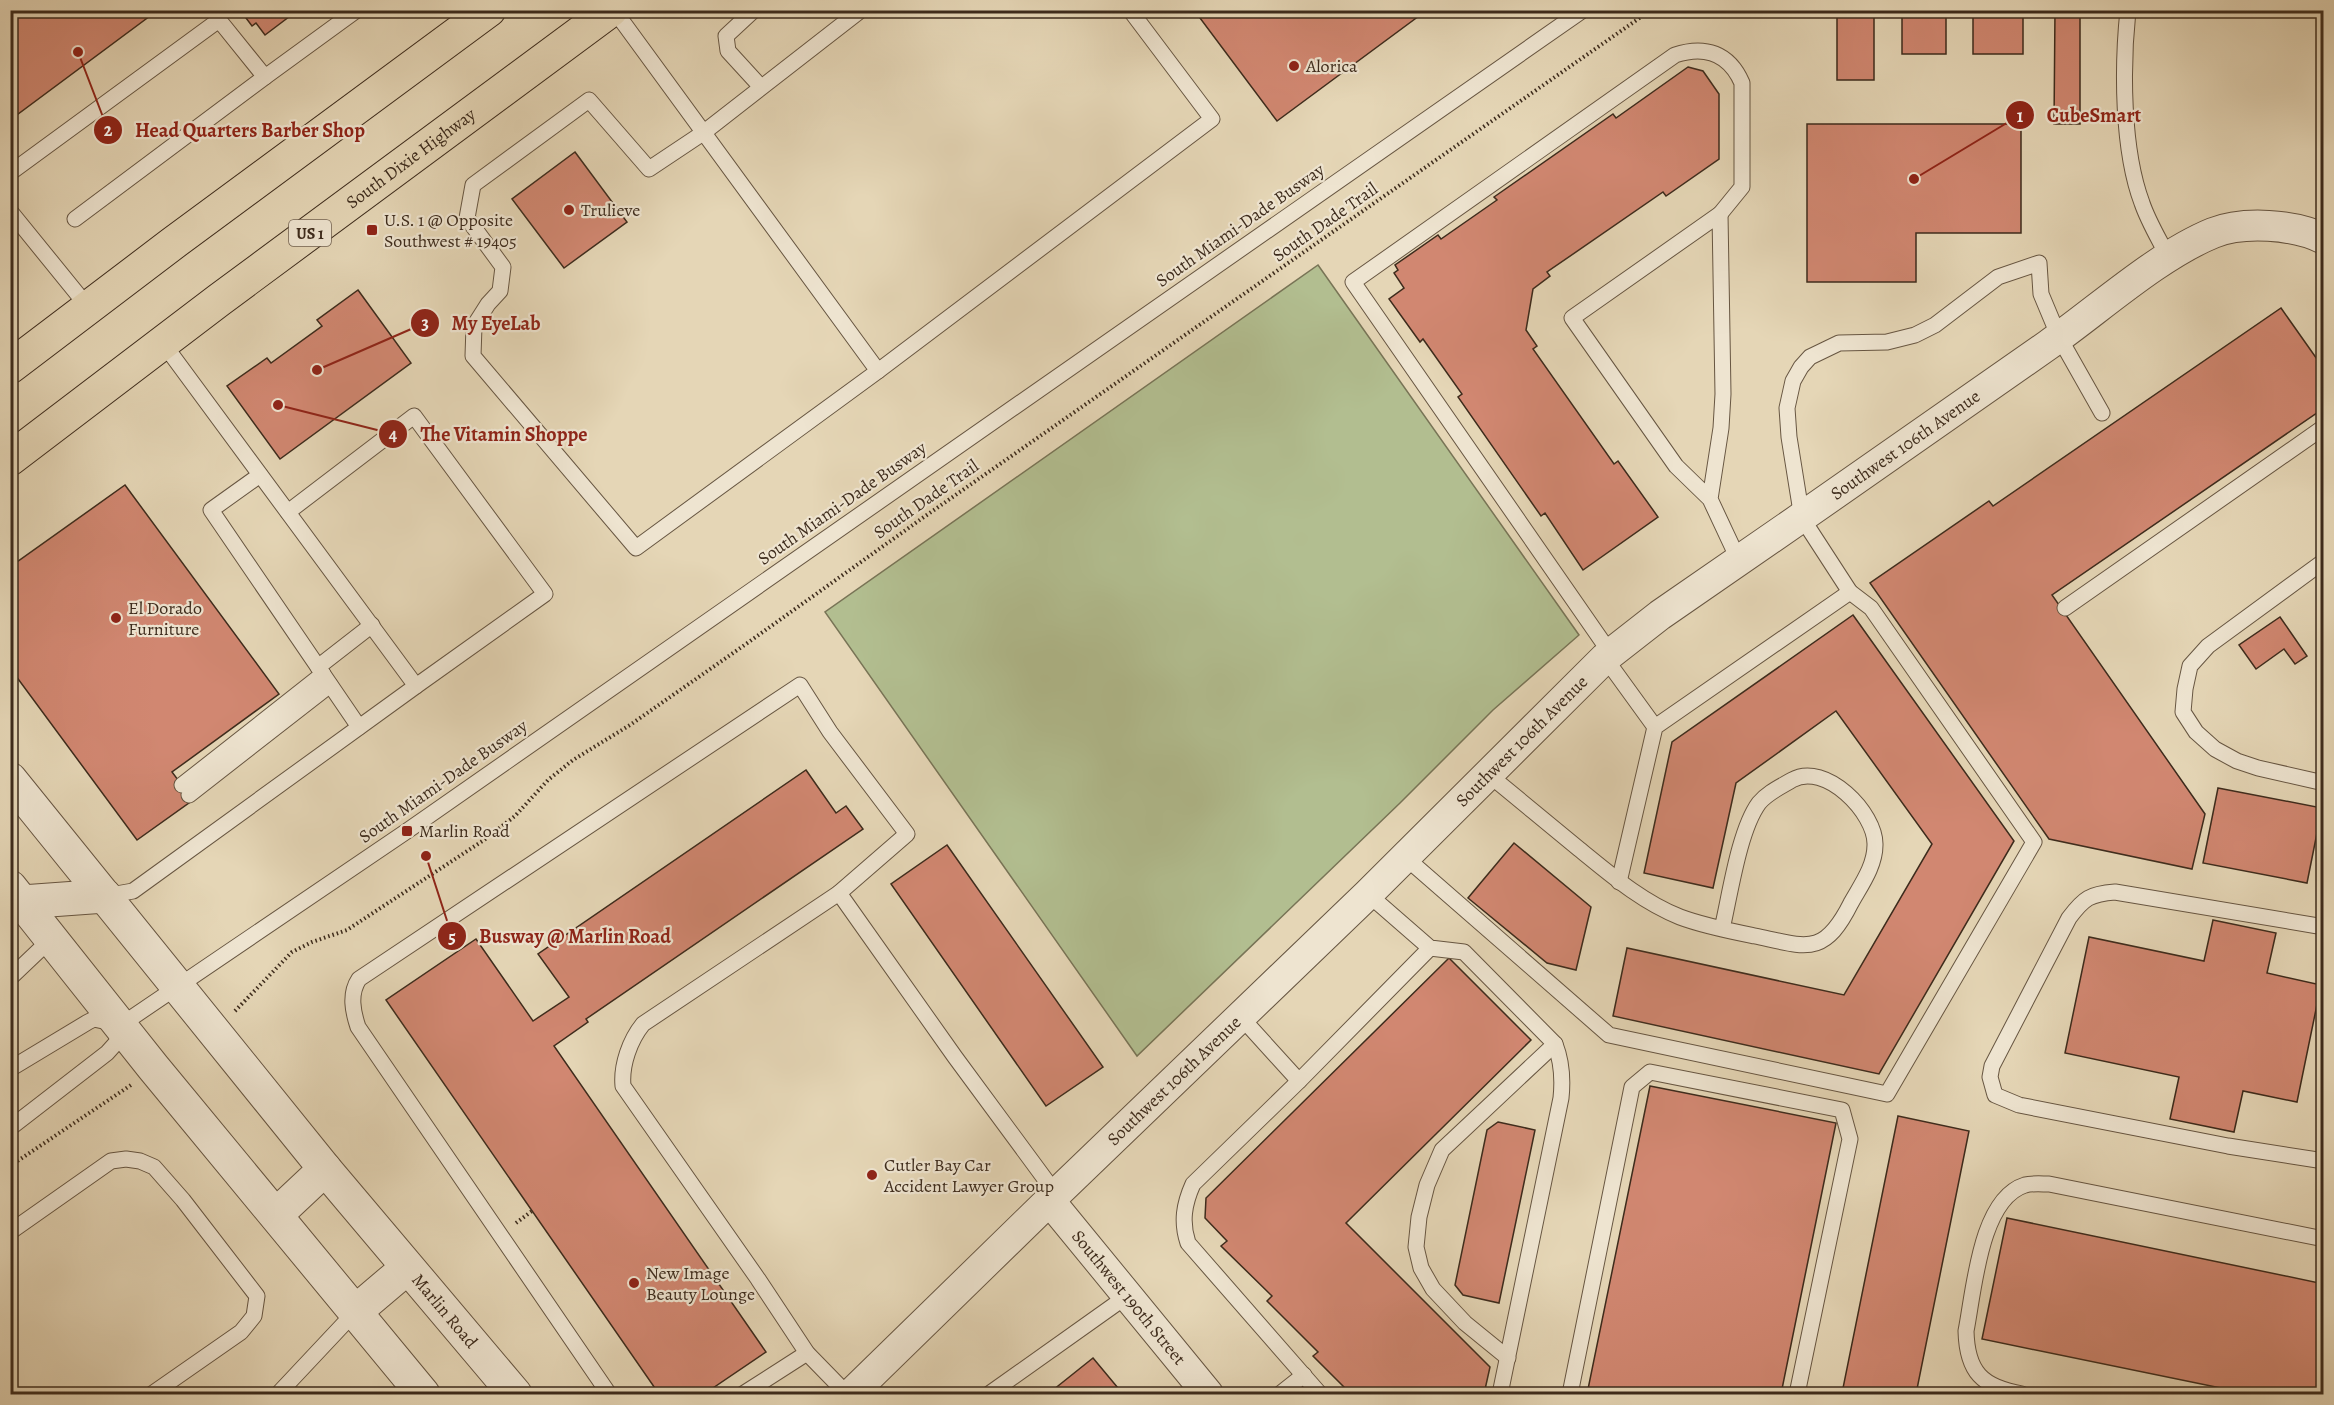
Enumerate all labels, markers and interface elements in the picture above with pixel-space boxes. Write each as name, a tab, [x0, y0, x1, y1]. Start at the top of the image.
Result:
place label: Alorica	[1305, 54, 1358, 78]
marker: Alorica	[1287, 59, 1301, 73]
callout: CubeSmart	[2005, 96, 2153, 134]
street label: South Dixie Highway	[341, 102, 481, 214]
text: CubeSmart	[2047, 102, 2142, 129]
text: 1	[2017, 104, 2024, 128]
callout: Head Quarters Barber Shop	[93, 111, 377, 149]
text: Head Quarters Barber Shop	[135, 117, 365, 144]
text: 2	[104, 118, 113, 142]
street label: South Miami-Dade Busway	[1151, 157, 1330, 292]
street label: South Dade Trail	[1268, 176, 1383, 267]
place label: Trulieve	[581, 198, 640, 222]
marker: Trulieve	[562, 203, 576, 217]
place label: U.S. 1 @ Opposite Southwest # 19405	[384, 208, 517, 253]
road number: US 1	[289, 220, 331, 246]
marker: U.S. 1 @ Opposite Southwest # 19405	[365, 223, 379, 237]
callout: My EyeLab	[410, 304, 553, 342]
text: My EyeLab	[452, 310, 541, 337]
text: 3	[421, 311, 429, 335]
street label: Southwest 106th Avenue	[1826, 384, 1985, 505]
callout: The Vitamin Shoppe	[378, 415, 599, 453]
text: The Vitamin Shoppe	[421, 421, 587, 448]
text: 4	[389, 422, 398, 446]
street label: South Miami-Dade Busway	[753, 435, 932, 570]
street label: South Dade Trail	[869, 453, 984, 544]
place label: El Dorado Furniture	[128, 596, 202, 641]
marker: El Dorado Furniture	[109, 611, 123, 625]
street label: Southwest 106th Avenue	[1450, 670, 1593, 812]
street label: South Miami-Dade Busway	[354, 713, 533, 848]
place label: Marlin Road	[419, 819, 510, 843]
marker: Marlin Road	[400, 824, 414, 838]
callout: Busway @ Marlin Road	[437, 917, 683, 955]
text: Busway @ Marlin Road	[479, 923, 671, 950]
text: 5	[448, 925, 456, 949]
street label: Southwest 106th Avenue	[1102, 1011, 1246, 1151]
place label: Cutler Bay Car Accident Lawyer Group	[883, 1153, 1054, 1198]
marker: Cutler Bay Car Accident Lawyer Group	[865, 1168, 879, 1182]
street label: Southwest 190th Street	[1066, 1225, 1191, 1370]
place label: New Image Beauty Lounge	[646, 1261, 755, 1306]
street label: Marlin Road	[406, 1268, 483, 1354]
marker: New Image Beauty Lounge	[627, 1276, 641, 1290]

